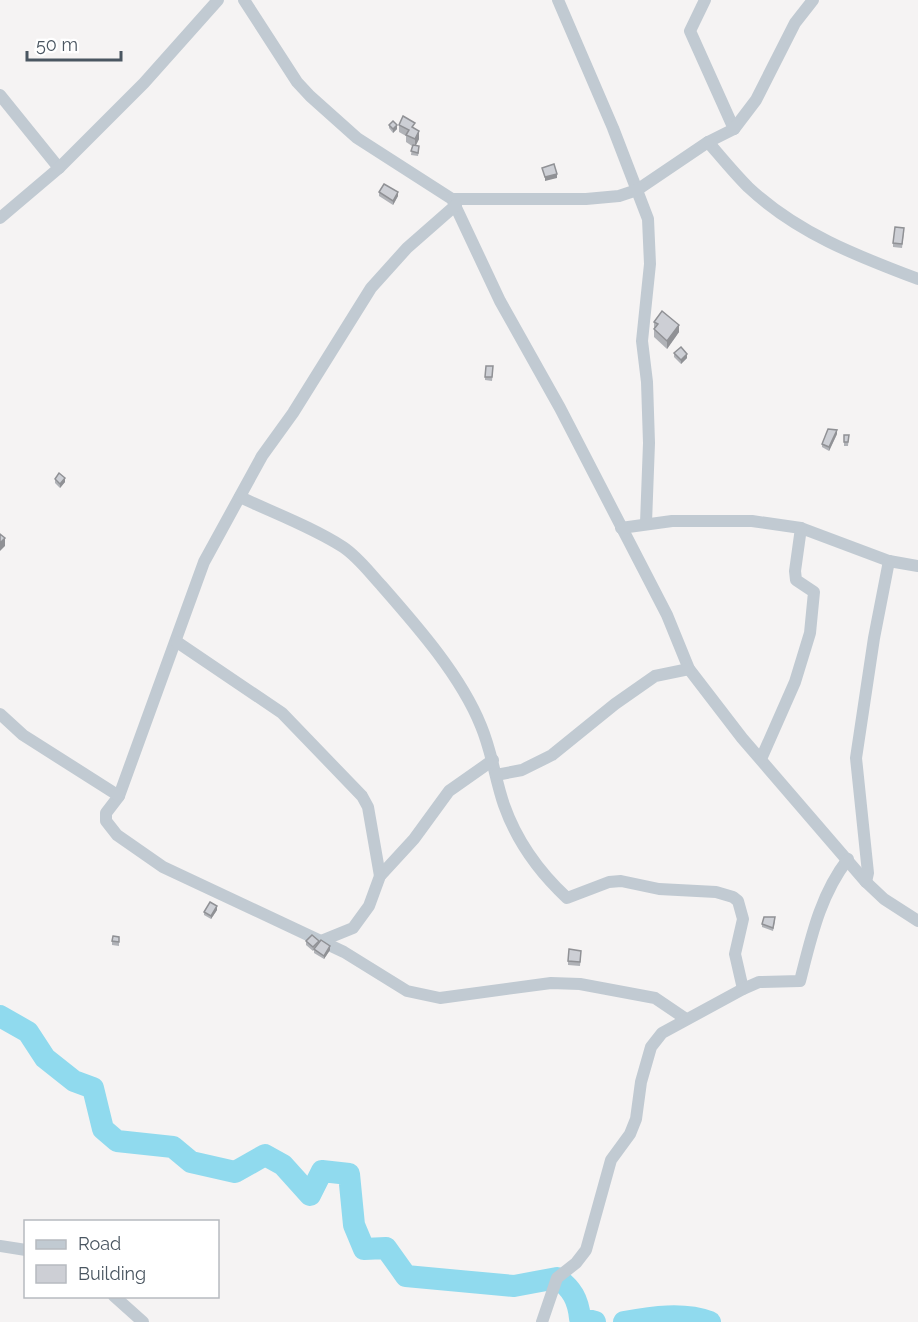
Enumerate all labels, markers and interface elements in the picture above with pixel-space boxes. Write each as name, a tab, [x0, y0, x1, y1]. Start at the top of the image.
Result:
scale bar	[27, 24, 122, 62]
text: 50 m	[36, 34, 78, 55]
legend	[24, 1220, 219, 1298]
text: Road	[78, 1233, 121, 1254]
text: Building	[78, 1263, 146, 1284]

